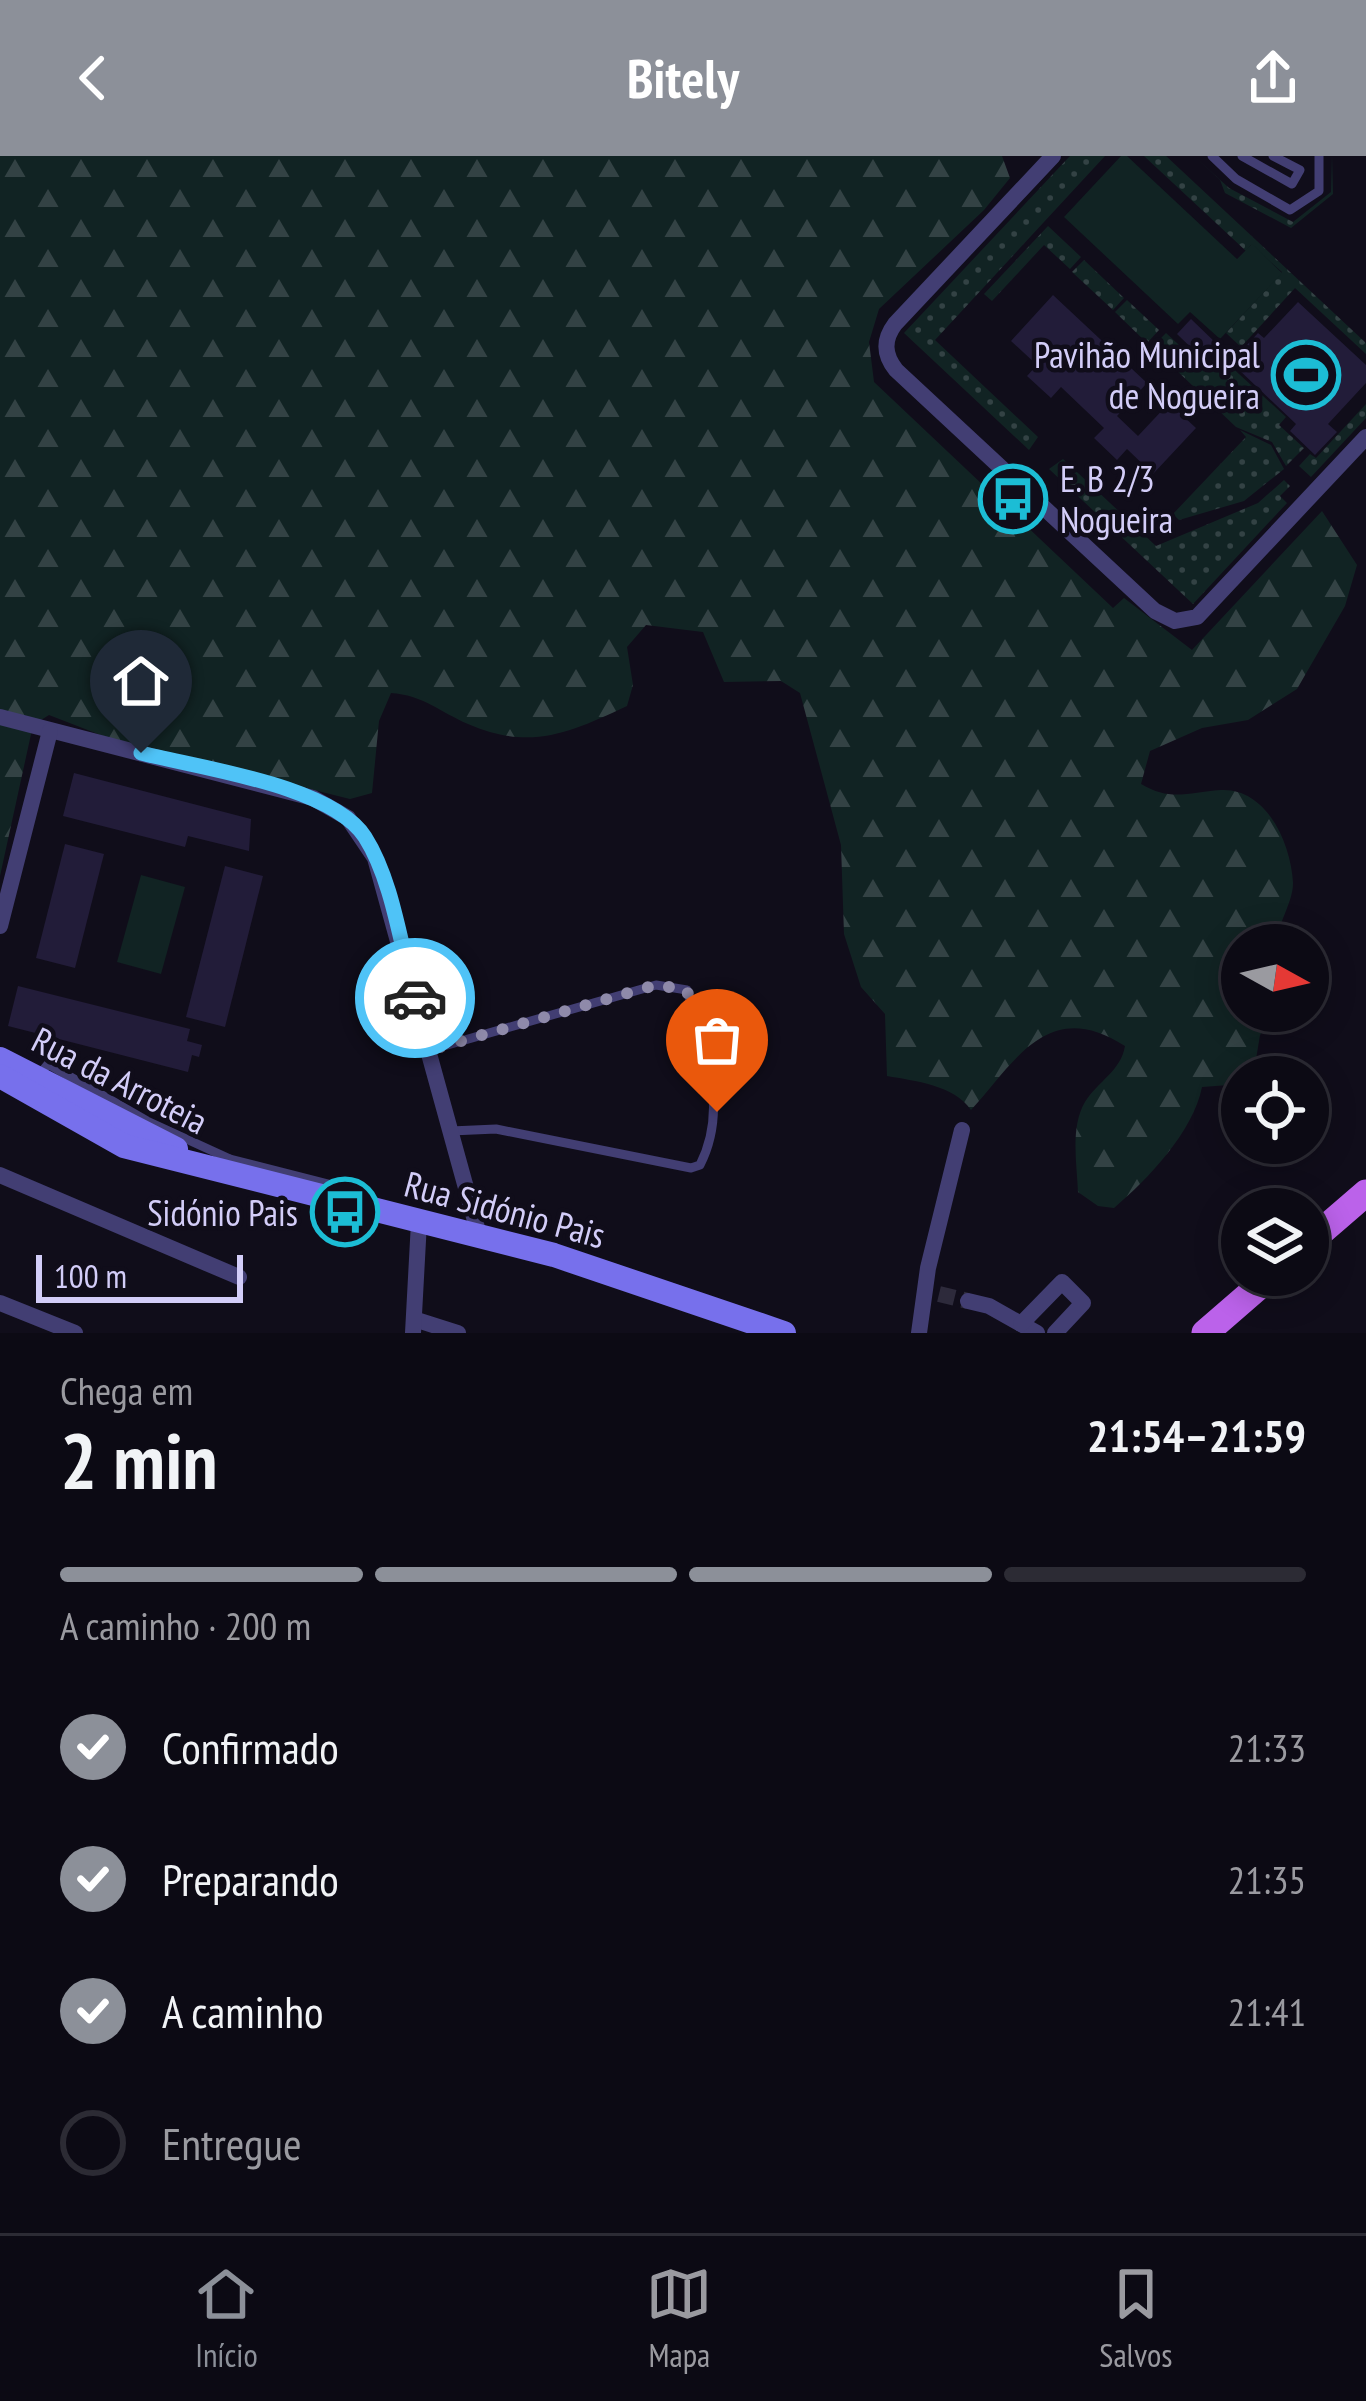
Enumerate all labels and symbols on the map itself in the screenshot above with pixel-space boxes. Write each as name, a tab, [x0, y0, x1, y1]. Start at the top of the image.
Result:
place label: Pavihão Municipal de Nogueira	[1034, 331, 1261, 419]
sports icon: Pavihão Municipal de Nogueira	[1271, 340, 1341, 410]
place label: E. B 2/3 Nogueira	[1060, 455, 1173, 543]
bus stop icon: E. B 2/3 Nogueira	[978, 464, 1048, 534]
pin	[90, 630, 192, 753]
north arrow	[1221, 924, 1329, 1032]
courier	[355, 938, 475, 1058]
pin	[666, 989, 768, 1112]
street label: Rua da Arroteia	[24, 1016, 216, 1144]
street label: Rua Sidónio Pais	[400, 1160, 610, 1258]
bus stop icon: Sidónio Pais	[310, 1177, 380, 1247]
place label: Sidónio Pais	[147, 1189, 298, 1236]
scale bar	[36, 1249, 243, 1302]

